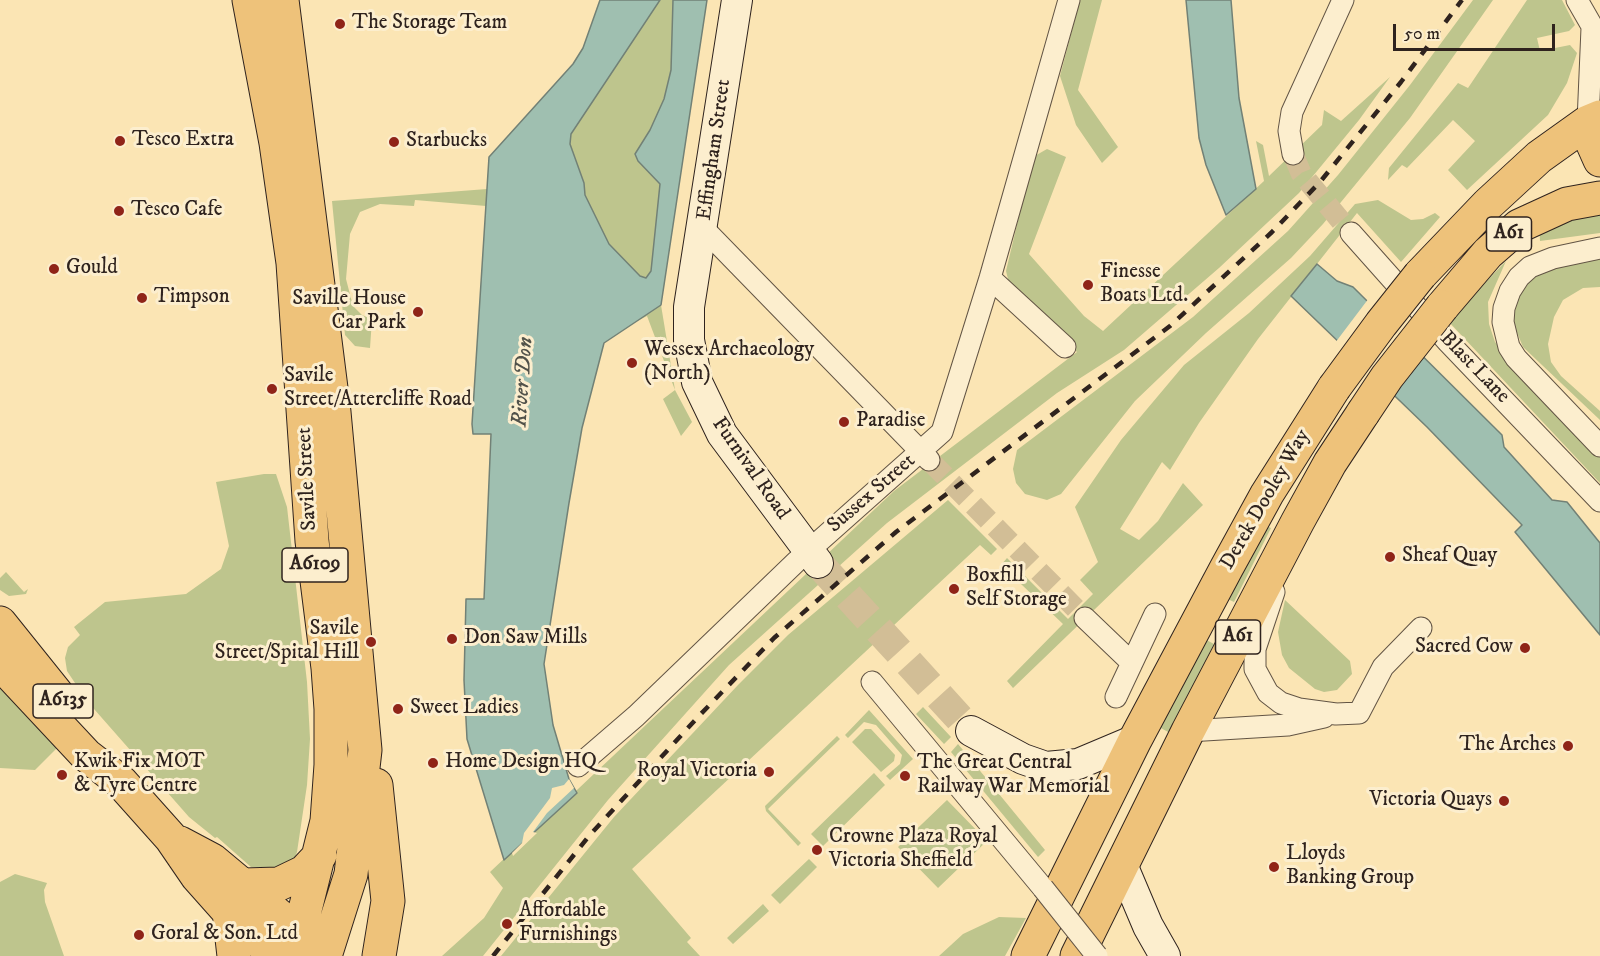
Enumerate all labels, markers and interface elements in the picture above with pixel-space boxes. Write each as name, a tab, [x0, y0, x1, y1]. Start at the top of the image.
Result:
place label: The Storage Team	[352, 11, 507, 37]
scale bar	[1396, 12, 1558, 50]
marker: The Storage Team	[333, 17, 347, 31]
text: 50 m	[1404, 23, 1440, 45]
street label: Effingham Street	[693, 78, 737, 222]
place label: Tesco Extra	[132, 128, 234, 154]
place label: Starbucks	[406, 129, 487, 155]
marker: Tesco Extra	[113, 134, 127, 148]
marker: Starbucks	[387, 135, 401, 149]
place label: Tesco Cafe	[131, 198, 222, 224]
marker: Tesco Cafe	[112, 204, 126, 218]
road number: A61	[1486, 217, 1532, 251]
place label: Gould	[66, 256, 118, 282]
place label: Finesse Boats Ltd.	[1100, 260, 1188, 310]
marker: Gould	[47, 262, 61, 276]
marker: Finesse Boats Ltd.	[1081, 278, 1095, 292]
place label: Timpson	[154, 285, 230, 311]
place label: Saville House Car Park	[292, 287, 406, 337]
marker: Timpson	[135, 291, 149, 305]
marker: Saville House Car Park	[411, 305, 425, 319]
street label: Blast Lane	[1434, 327, 1514, 409]
water label: River Don	[508, 336, 540, 428]
place label: Wessex Archaeology (North)	[644, 338, 814, 388]
marker: Wessex Archaeology (North)	[625, 356, 639, 370]
place label: Savile Street/Attercliffe Road	[284, 364, 472, 414]
marker: Savile Street/Attercliffe Road	[265, 382, 279, 396]
place label: Paradise	[856, 409, 925, 435]
street label: Furnival Road	[706, 413, 794, 525]
marker: Paradise	[837, 415, 851, 429]
street label: Derek Dooley Way	[1216, 425, 1316, 575]
street label: Savile Street	[293, 427, 323, 531]
street label: Sussex Street	[823, 449, 921, 539]
place label: Sheaf Quay	[1402, 544, 1497, 570]
road number: A6109	[282, 548, 348, 582]
marker: Sheaf Quay	[1383, 550, 1397, 564]
place label: Boxfill Self Storage	[966, 564, 1067, 614]
marker: Boxfill Self Storage	[947, 582, 961, 596]
place label: Savile Street/Spital Hill	[215, 617, 359, 667]
road number: A61	[1216, 620, 1260, 654]
place label: Don Saw Mills	[464, 626, 587, 652]
marker: Don Saw Mills	[445, 632, 459, 646]
marker: Savile Street/Spital Hill	[364, 635, 378, 649]
place label: Sacred Cow	[1415, 635, 1513, 661]
marker: Sacred Cow	[1518, 641, 1532, 655]
road number: A6135	[33, 684, 93, 718]
place label: Sweet Ladies	[410, 696, 519, 722]
marker: Sweet Ladies	[391, 702, 405, 716]
place label: The Arches	[1459, 733, 1556, 759]
marker: The Arches	[1561, 739, 1575, 753]
place label: Kwik Fix MOT & Tyre Centre	[74, 750, 205, 800]
place label: Home Design HQ	[445, 750, 597, 776]
place label: The Great Central Railway War Memorial	[917, 751, 1109, 801]
marker: Home Design HQ	[426, 756, 440, 770]
place label: Royal Victoria	[637, 759, 757, 785]
marker: Royal Victoria	[762, 765, 776, 779]
marker: Kwik Fix MOT & Tyre Centre	[55, 768, 69, 782]
marker: The Great Central Railway War Memorial	[898, 769, 912, 783]
place label: Victoria Quays	[1369, 788, 1492, 814]
marker: Victoria Quays	[1497, 794, 1511, 808]
place label: Crowne Plaza Royal Victoria Sheffield	[829, 825, 998, 875]
place label: Lloyds Banking Group	[1286, 842, 1414, 892]
marker: Crowne Plaza Royal Victoria Sheffield	[810, 843, 824, 857]
marker: Lloyds Banking Group	[1267, 860, 1281, 874]
place label: Affordable Furnishings	[519, 899, 617, 949]
marker: Affordable Furnishings	[500, 917, 514, 931]
place label: Goral & Son. Ltd	[151, 922, 298, 948]
marker: Goral & Son. Ltd	[132, 928, 146, 942]

